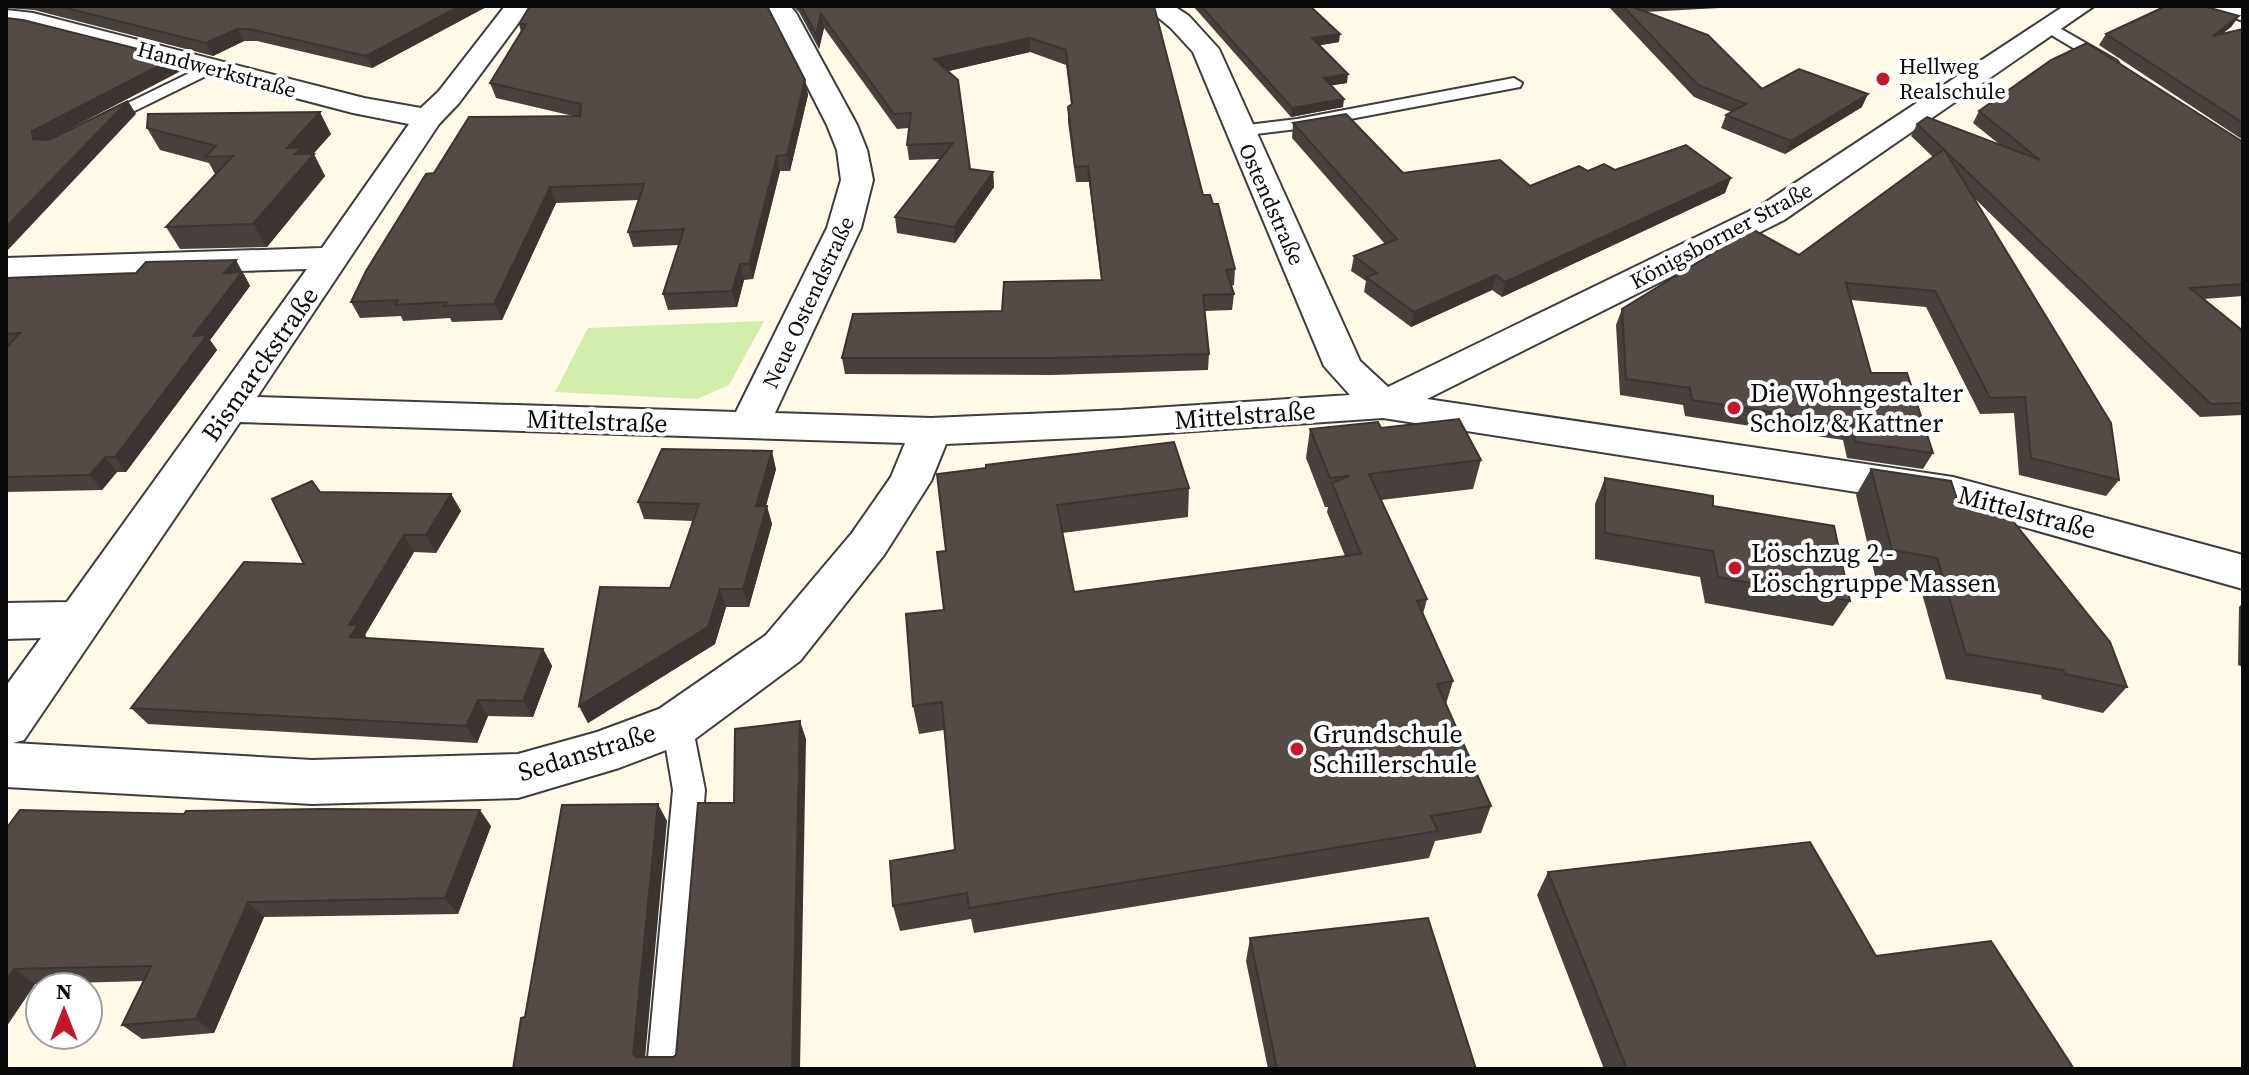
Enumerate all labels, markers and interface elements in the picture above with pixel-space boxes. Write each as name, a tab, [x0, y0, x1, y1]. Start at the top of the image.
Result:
street label: Handwerkstraße	[134, 33, 300, 105]
place label: Hellweg Realschule	[1899, 51, 2006, 106]
marker: Hellweg Realschule	[1874, 70, 1892, 88]
street label: Ostendstraße	[1232, 138, 1312, 270]
street label: Königsborner Straße	[1624, 174, 1818, 296]
street label: Neue Ostendstraße	[755, 211, 861, 393]
street label: Bismarckstraße	[193, 279, 327, 449]
place label: Die Wohngestalter Scholz & Kattner	[1750, 375, 1963, 441]
street label: Mittelstraße	[1173, 392, 1317, 438]
marker: Die Wohngestalter Scholz & Kattner	[1725, 399, 1743, 417]
street label: Mittelstraße	[526, 401, 668, 441]
street label: Mittelstraße	[1954, 476, 2100, 548]
place label: Löschzug 2 - Löschgruppe Massen	[1751, 535, 1997, 601]
marker: Löschzug 2 - Löschgruppe Massen	[1726, 559, 1744, 577]
street label: Sedanstraße	[514, 714, 660, 790]
place label: Grundschule Schillerschule	[1313, 716, 1477, 782]
marker: Grundschule Schillerschule	[1288, 740, 1306, 758]
north arrow	[24, 971, 104, 1051]
text: N	[56, 976, 72, 1006]

